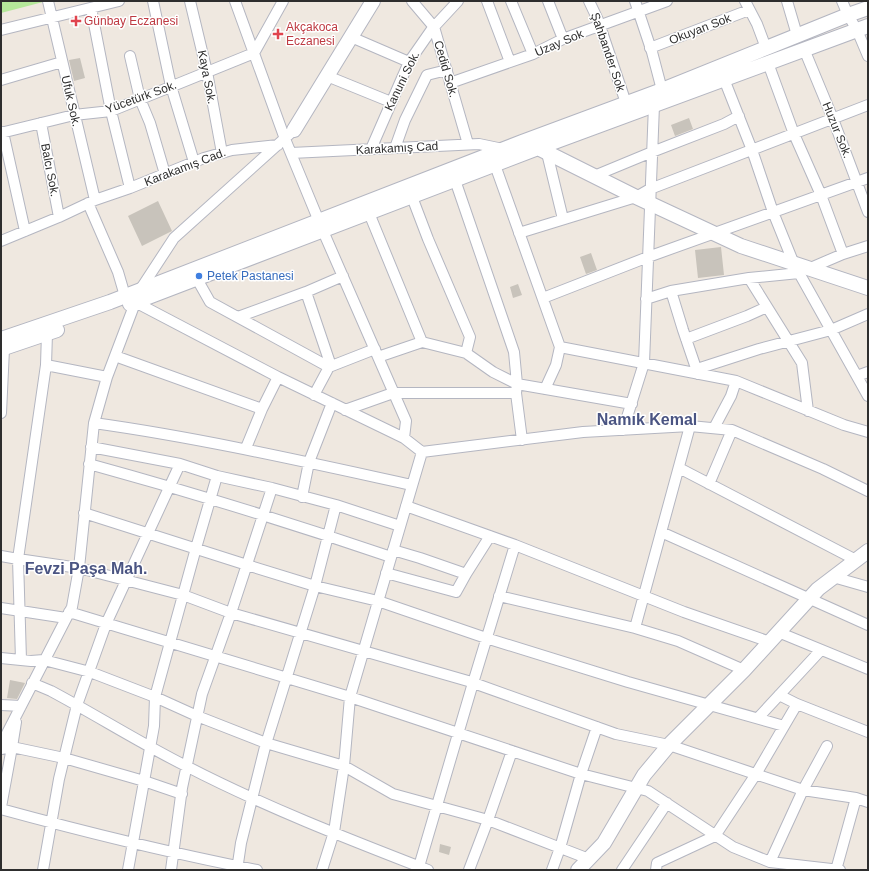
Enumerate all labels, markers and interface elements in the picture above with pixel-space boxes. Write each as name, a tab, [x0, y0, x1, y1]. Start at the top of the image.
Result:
street label: Okuyan Sok	[667, 10, 734, 47]
street label: Şahbander Sok	[588, 11, 628, 94]
place label: Günbay Eczanesi	[84, 14, 178, 28]
marker: Günbay Eczanesi	[71, 16, 81, 26]
place label: Akçakoca Eczanesi	[286, 20, 338, 48]
street label: Uzay Sok	[533, 26, 586, 59]
marker: Akçakoca Eczanesi	[273, 29, 283, 39]
street label: Cedid Sok.	[431, 39, 461, 99]
street label: Kaya Sok.	[195, 49, 219, 105]
street label: Kanuni Sok.	[382, 49, 422, 113]
street label: Ufuk Sok.	[58, 74, 84, 128]
street label: Yücetürk Sok.	[104, 78, 178, 116]
street label: Huzur Sok.	[819, 100, 855, 160]
street label: Karakamış Cad	[355, 139, 439, 157]
street label: Balcı Sok.	[38, 142, 62, 198]
street label: Karakamış Cad.	[142, 145, 228, 189]
place label: Petek Pastanesi	[207, 269, 294, 283]
marker: Petek Pastanesi	[194, 271, 204, 281]
district label: Namık Kemal	[597, 411, 697, 428]
district label: Fevzi Paşa Mah.	[25, 560, 147, 577]

